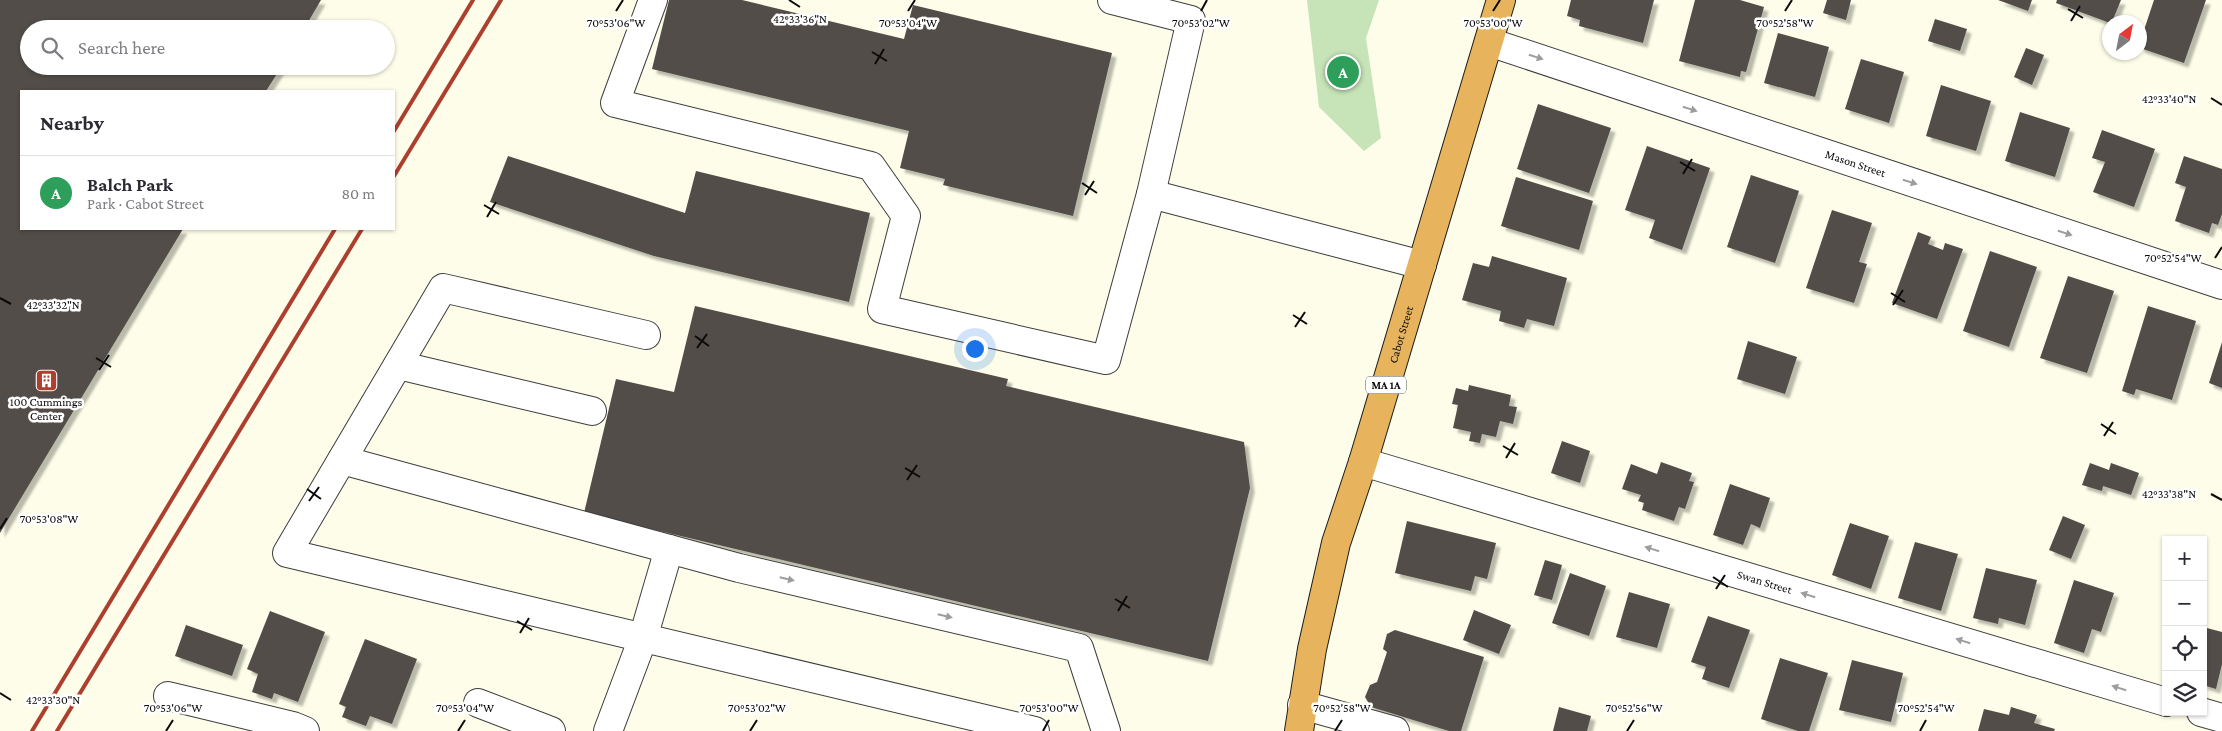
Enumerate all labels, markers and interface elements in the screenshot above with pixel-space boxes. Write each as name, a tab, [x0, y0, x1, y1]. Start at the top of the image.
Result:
text: 42°33'36"N	[773, 12, 827, 26]
north arrow	[2102, 15, 2147, 60]
text: 70°53'06"W	[587, 16, 645, 30]
text: 70°53'04"W	[879, 16, 937, 30]
text: 70°53'02"W	[1172, 16, 1230, 30]
text: 70°53'00"W	[1464, 16, 1522, 30]
text: 70°52'58"W	[1756, 16, 1814, 30]
search box	[20, 20, 395, 75]
icon: search	[38, 34, 66, 62]
text: Search here	[78, 37, 165, 58]
pin: A	[1327, 53, 1359, 91]
one-way arrow	[1528, 54, 1543, 62]
text: 42°33'40"N	[2142, 92, 2196, 106]
one-way arrow	[1682, 105, 1697, 113]
text: Nearby	[40, 111, 104, 135]
street label: Mason Street	[1823, 147, 1888, 180]
text: Balch Park	[87, 174, 173, 195]
one-way arrow	[1903, 178, 1918, 186]
text: A	[51, 185, 61, 202]
text: 80 m	[341, 185, 375, 202]
text: Park · Cabot Street	[87, 195, 204, 212]
one-way arrow	[2057, 229, 2072, 237]
text: 70°52'54"W	[2145, 251, 2201, 265]
text: 42°33'32"N	[26, 298, 80, 312]
street label: Cabot Street	[1386, 303, 1416, 365]
your location	[962, 336, 988, 362]
building icon: 100 Cummings Center	[34, 369, 58, 393]
road number: MA 1A	[1366, 376, 1406, 394]
place label: 100 Cummings Center	[10, 395, 83, 423]
text: 42°33'38"N	[2142, 487, 2196, 501]
text: 70°53'08"W	[20, 512, 78, 526]
map controls	[2162, 536, 2207, 716]
button: +	[2162, 536, 2207, 581]
one-way arrow	[1644, 544, 1659, 552]
street label: Swan Street	[1735, 567, 1795, 597]
one-way arrow	[779, 575, 794, 583]
button: −	[2162, 581, 2207, 626]
one-way arrow	[1800, 591, 1815, 599]
one-way arrow	[937, 612, 952, 620]
button: locate	[2162, 626, 2207, 671]
one-way arrow	[1956, 637, 1971, 645]
button: layers	[2162, 671, 2207, 716]
one-way arrow	[2111, 683, 2126, 691]
text: 42°33'30"N	[26, 693, 80, 707]
text: 70°53'06"W	[144, 701, 202, 715]
text: 70°53'04"W	[436, 701, 494, 715]
text: 70°53'02"W	[728, 701, 786, 715]
text: 70°53'00"W	[1020, 701, 1078, 715]
text: 70°52'58"W	[1313, 701, 1371, 715]
text: 70°52'56"W	[1605, 701, 1663, 715]
text: 70°52'54"W	[1898, 701, 1954, 715]

